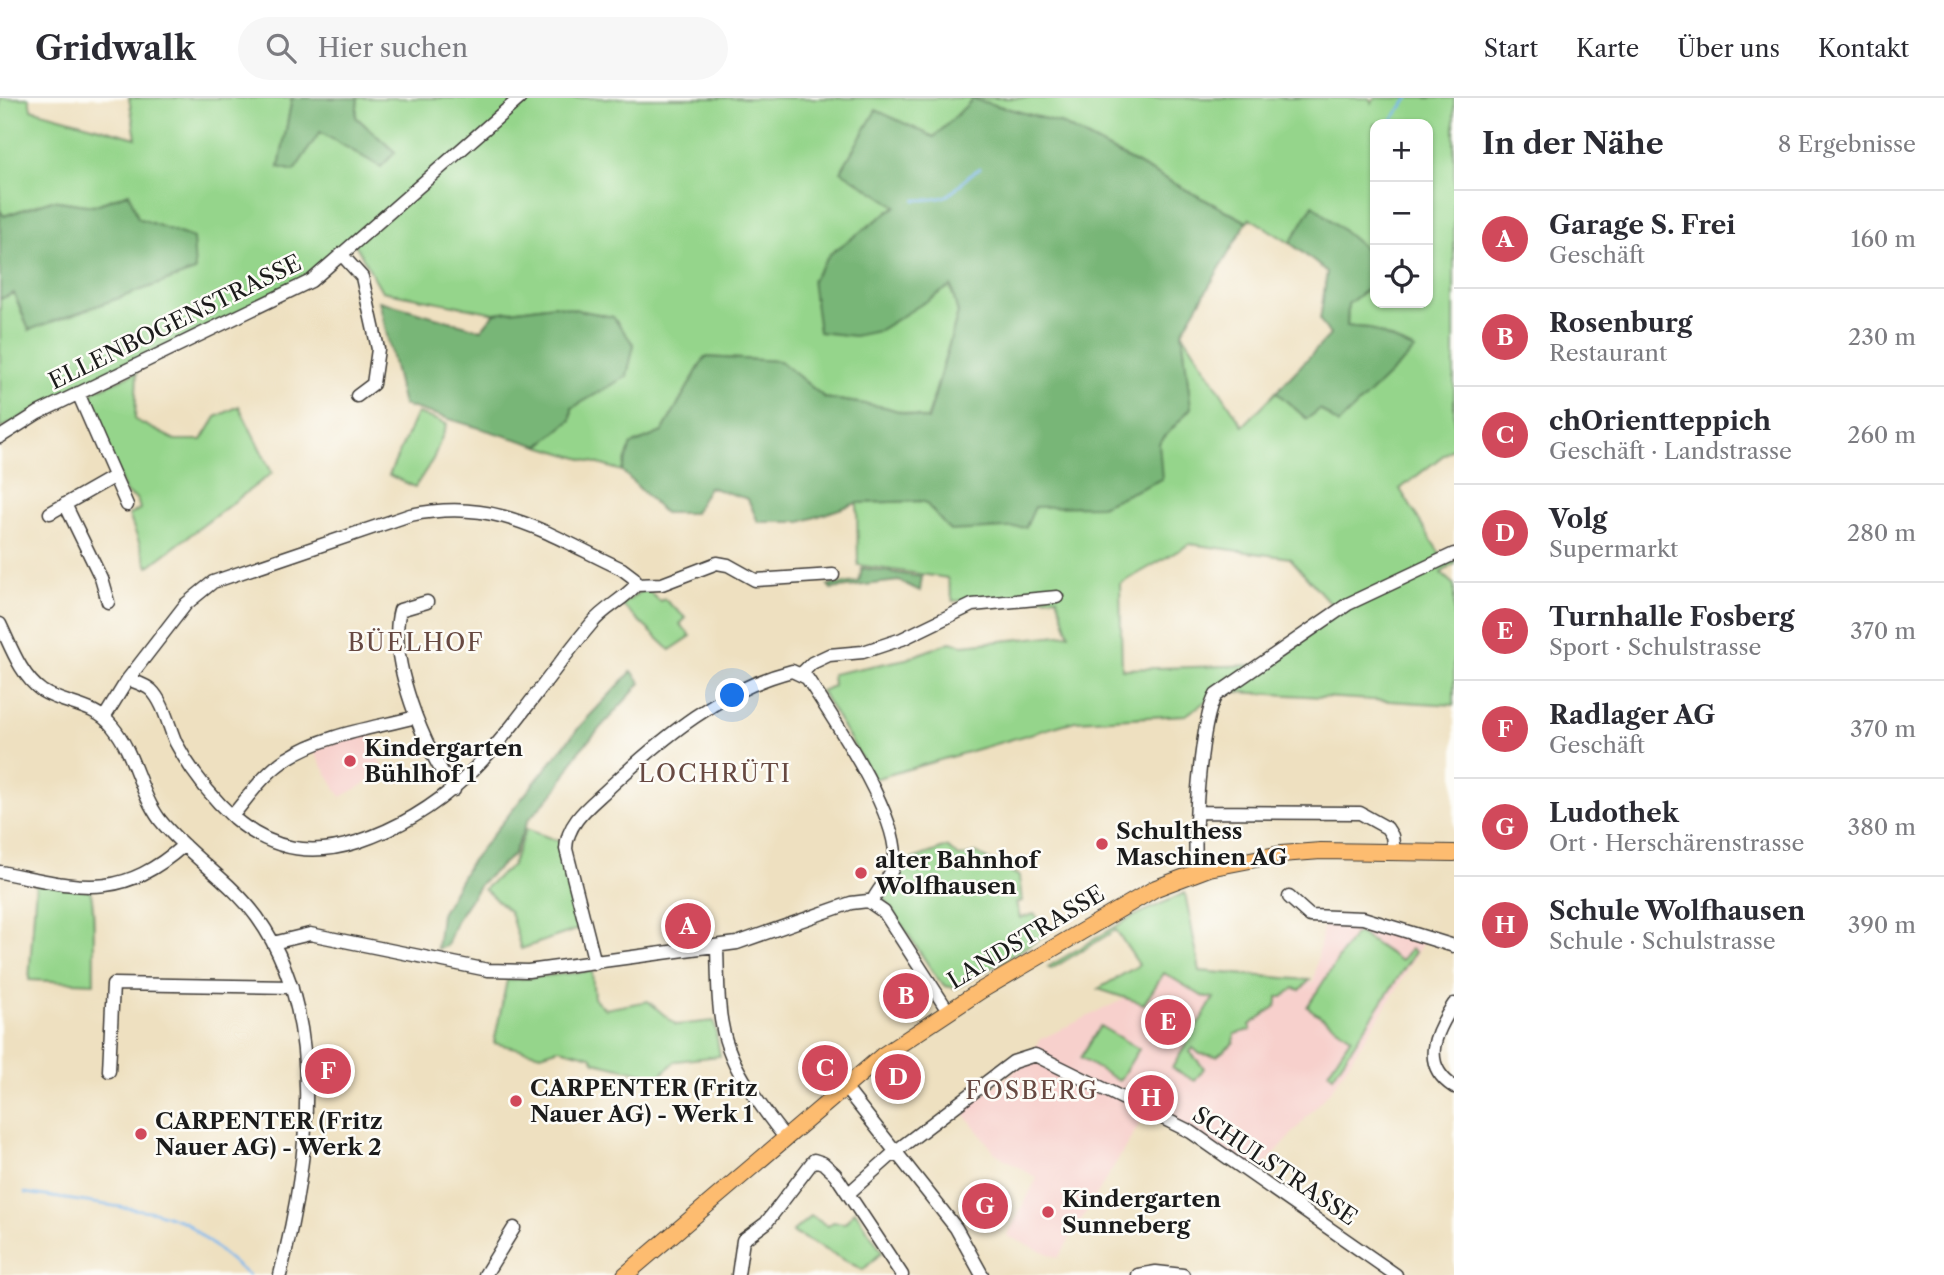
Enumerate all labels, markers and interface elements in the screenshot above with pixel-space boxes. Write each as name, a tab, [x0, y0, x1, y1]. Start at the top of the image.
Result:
search box	[238, 17, 728, 80]
text: Gridwalk	[35, 28, 196, 69]
icon: search	[262, 29, 300, 67]
text: Hier suchen	[318, 32, 468, 64]
text: Start	[1484, 34, 1538, 63]
text: Karte	[1576, 34, 1639, 63]
text: Über uns	[1677, 34, 1780, 63]
text: Kontakt	[1818, 34, 1909, 63]
map controls	[1370, 119, 1433, 308]
button: +	[1370, 119, 1433, 182]
text: In der Nähe	[1482, 125, 1664, 162]
text: 8 Ergebnisse	[1778, 130, 1916, 158]
button: −	[1370, 182, 1433, 245]
text: Garage S. Frei	[1549, 209, 1735, 241]
text: A	[1496, 225, 1514, 253]
text: 160 m	[1851, 225, 1916, 253]
text: Geschäft	[1549, 241, 1645, 269]
button: locate	[1370, 245, 1433, 308]
street label: ELLENBOGENSTRASSE	[44, 249, 306, 395]
text: Rosenburg	[1549, 307, 1693, 339]
text: B	[1496, 323, 1514, 351]
text: 230 m	[1848, 323, 1916, 351]
text: Restaurant	[1549, 339, 1667, 367]
text: chOrientteppich	[1549, 405, 1771, 437]
text: C	[1496, 421, 1514, 449]
text: 260 m	[1847, 421, 1916, 449]
text: Geschäft · Landstrasse	[1549, 437, 1792, 465]
text: Volg	[1549, 503, 1607, 535]
text: D	[1495, 519, 1515, 547]
text: 280 m	[1847, 519, 1916, 547]
text: Supermarkt	[1549, 535, 1678, 563]
text: Turnhalle Fosberg	[1549, 601, 1795, 633]
text: E	[1497, 617, 1513, 645]
text: 370 m	[1850, 617, 1916, 645]
district label: BÜELHOF	[348, 628, 484, 657]
text: Sport · Schulstrasse	[1549, 633, 1761, 661]
your location	[715, 678, 749, 712]
text: Radlager AG	[1549, 699, 1715, 731]
text: F	[1497, 715, 1513, 743]
text: 370 m	[1850, 715, 1916, 743]
text: Geschäft	[1549, 731, 1645, 759]
place label: Kindergarten Bühlhof 1	[364, 734, 523, 788]
marker: Kindergarten Bühlhof 1	[342, 753, 358, 769]
district label: LOCHRÜTI	[638, 759, 792, 788]
text: Ludothek	[1549, 797, 1679, 829]
text: G	[1495, 813, 1515, 841]
text: 380 m	[1848, 813, 1916, 841]
place label: Schulthess Maschinen AG	[1116, 817, 1288, 871]
text: Ort · Herschärenstrasse	[1549, 829, 1804, 857]
marker: Schulthess Maschinen AG	[1094, 836, 1110, 852]
place label: alter Bahnhof Wolfhausen	[874, 846, 1041, 900]
marker: alter Bahnhof Wolfhausen	[853, 865, 869, 881]
street label: LANDSTRASSE	[942, 879, 1110, 995]
text: Schule Wolfhausen	[1549, 895, 1805, 927]
pin: A	[665, 900, 711, 952]
text: H	[1495, 911, 1516, 939]
text: 390 m	[1848, 911, 1916, 939]
text: Schule · Schulstrasse	[1549, 927, 1776, 955]
pin: B	[883, 970, 929, 1022]
pin: E	[1145, 996, 1191, 1048]
pin: C	[802, 1042, 848, 1094]
pin: F	[305, 1045, 351, 1097]
pin: D	[875, 1051, 921, 1103]
pin: H	[1128, 1072, 1174, 1124]
place label: CARPENTER (Fritz Nauer AG) - Werk 1	[530, 1074, 758, 1128]
district label: FOSBERG	[965, 1076, 1099, 1105]
marker: CARPENTER (Fritz Nauer AG) - Werk 1	[508, 1093, 524, 1109]
street label: SCHULSTRASSE	[1187, 1101, 1363, 1231]
place label: CARPENTER (Fritz Nauer AG) - Werk 2	[155, 1107, 383, 1161]
marker: CARPENTER (Fritz Nauer AG) - Werk 2	[133, 1126, 149, 1142]
pin: G	[962, 1180, 1008, 1232]
place label: Kindergarten Sunneberg	[1062, 1185, 1221, 1239]
marker: Kindergarten Sunneberg	[1040, 1204, 1056, 1220]

